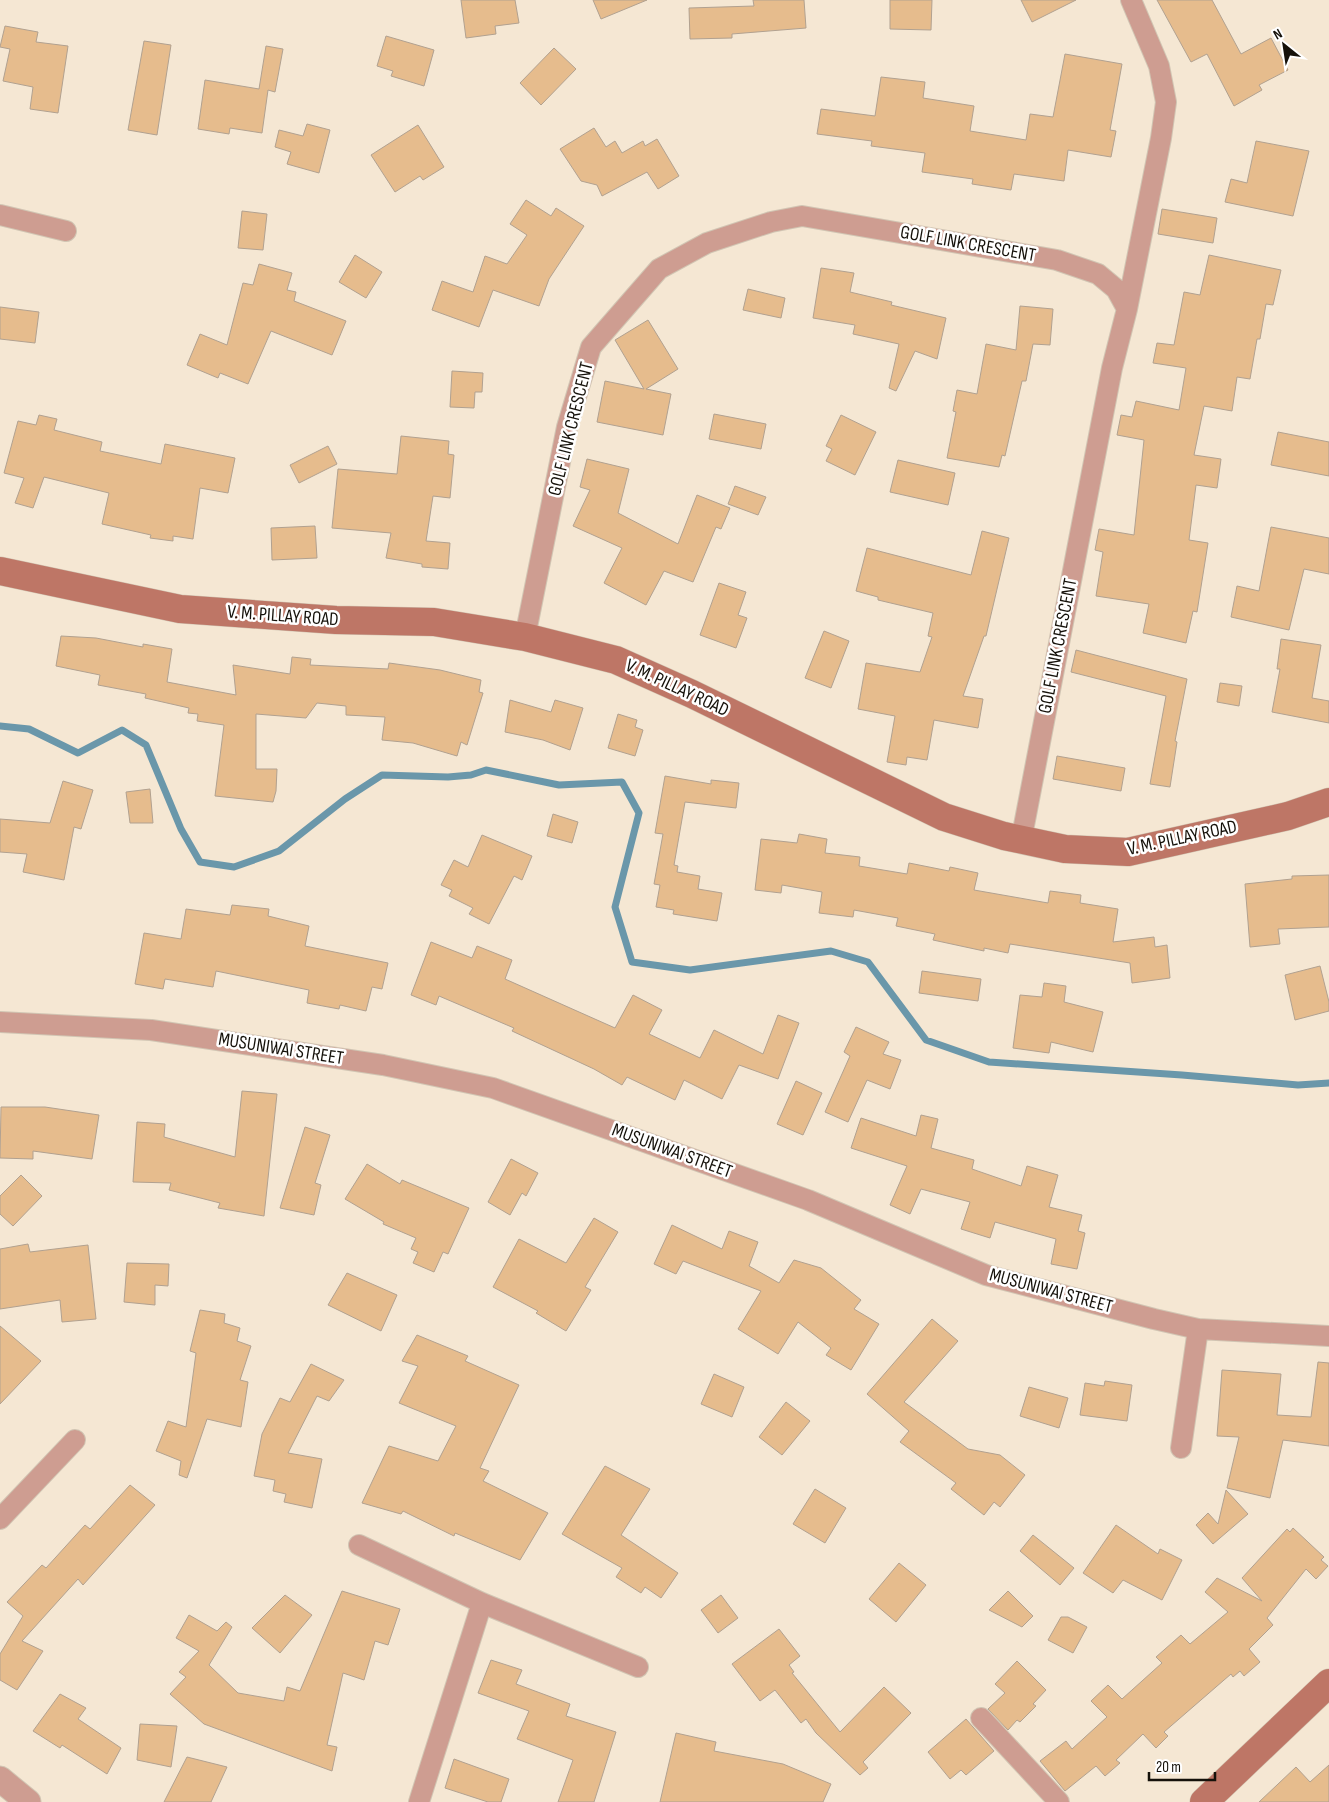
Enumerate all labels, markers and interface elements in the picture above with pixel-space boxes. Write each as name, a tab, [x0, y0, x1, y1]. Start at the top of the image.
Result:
north arrow	[1259, 20, 1309, 70]
text: N	[1270, 25, 1285, 43]
street label: GOLF LINK CRESCENT	[899, 221, 1038, 267]
street label: GOLF LINK CRESCENT	[543, 359, 599, 498]
street label: GOLF LINK CRESCENT	[1034, 576, 1082, 715]
street label: V. M. PILLAY ROAD	[227, 601, 339, 631]
street label: V. M. PILLAY ROAD	[622, 654, 732, 722]
street label: V. M. PILLAY ROAD	[1125, 815, 1239, 861]
street label: MUSUNIWAI STREET	[217, 1028, 346, 1070]
street label: MUSUNIWAI STREET	[609, 1119, 736, 1184]
street label: MUSUNIWAI STREET	[987, 1264, 1115, 1319]
scale bar	[1149, 1750, 1215, 1782]
text: 20 m	[1156, 1758, 1181, 1777]

